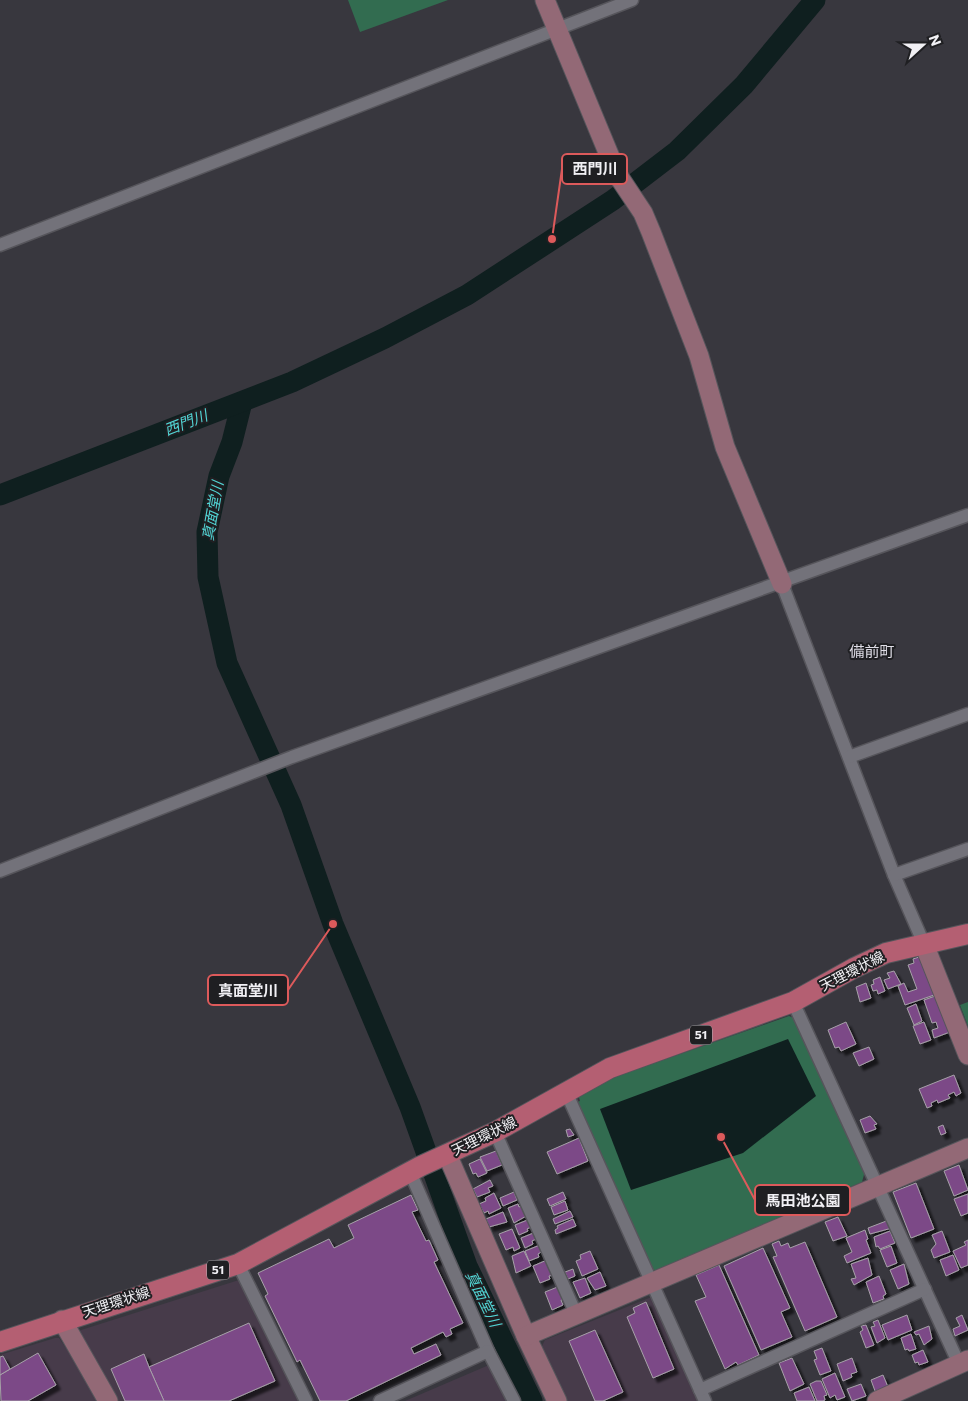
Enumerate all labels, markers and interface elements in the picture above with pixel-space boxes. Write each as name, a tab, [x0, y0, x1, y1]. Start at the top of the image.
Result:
north arrow	[898, 20, 948, 70]
text: N	[926, 32, 945, 48]
callout: 西門川	[562, 154, 627, 184]
text: 西門川	[572, 159, 618, 177]
water label: 西門川	[161, 405, 212, 439]
water label: 真面堂川	[198, 478, 226, 542]
district label: 備前町	[849, 642, 895, 660]
street label: 天理環状線	[817, 947, 887, 994]
callout: 真面堂川	[208, 975, 288, 1005]
text: 真面堂川	[218, 981, 278, 999]
road number: 51	[690, 1026, 712, 1044]
street label: 天理環状線	[449, 1113, 519, 1159]
callout: 馬田池公園	[755, 1185, 850, 1215]
text: 馬田池公園	[765, 1191, 841, 1209]
road number: 51	[207, 1260, 229, 1280]
water label: 真面堂川	[463, 1268, 506, 1331]
street label: 天理環状線	[80, 1283, 152, 1320]

